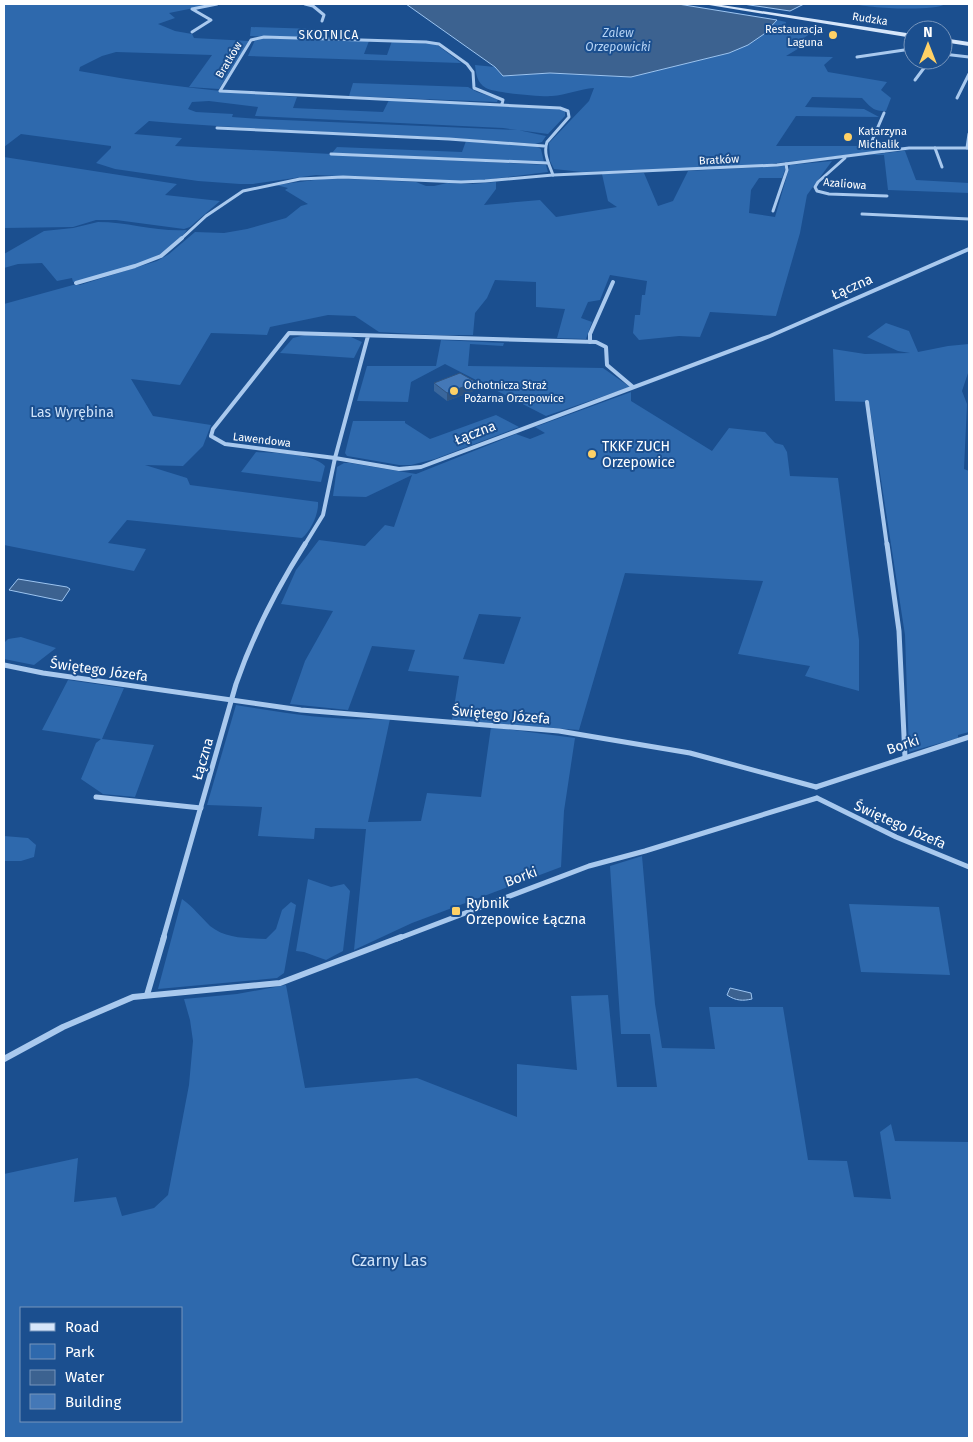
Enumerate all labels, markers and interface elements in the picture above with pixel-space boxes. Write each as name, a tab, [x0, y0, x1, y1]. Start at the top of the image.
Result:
street label: Rudzka	[851, 10, 889, 28]
north arrow	[903, 20, 953, 70]
place label: Restauracja Laguna	[765, 23, 823, 49]
text: N	[923, 24, 933, 41]
water label: Zalew Orzepowicki	[585, 26, 651, 54]
district label: SKOTNICA	[299, 28, 359, 42]
marker: Restauracja Laguna	[827, 29, 839, 41]
street label: Bratków	[213, 39, 245, 81]
place label: Katarzyna Michalik	[858, 125, 907, 151]
marker: Katarzyna Michalik	[842, 131, 854, 143]
street label: Bratków	[699, 152, 740, 168]
street label: Azaliowa	[823, 176, 867, 192]
street label: Łączna	[829, 270, 875, 304]
place label: Ochotnicza Straż Pożarna Orzepowice	[464, 379, 564, 405]
marker: Ochotnicza Straż Pożarna Orzepowice	[448, 385, 460, 397]
park label: Las Wyrębina	[30, 404, 114, 421]
street label: Łączna	[452, 417, 498, 449]
street label: Lawendowa	[232, 430, 292, 450]
place label: TKKF ZUCH Orzepowice	[602, 438, 675, 471]
marker: TKKF ZUCH Orzepowice	[586, 448, 598, 460]
street label: Świętego Józefa	[49, 654, 149, 685]
street label: Świętego Józefa	[451, 701, 551, 728]
street label: Borki	[885, 732, 921, 758]
street label: Łączna	[189, 736, 217, 782]
street label: Świętego Józefa	[851, 796, 949, 853]
street label: Borki	[502, 863, 540, 891]
place label: Rybnik Orzepowice Łączna	[466, 895, 586, 928]
marker: Rybnik Orzepowice Łączna	[450, 905, 462, 917]
park label: Czarny Las	[351, 1251, 427, 1270]
legend	[20, 1307, 182, 1422]
text: Road	[65, 1318, 100, 1336]
text: Park	[65, 1343, 95, 1361]
text: Water	[65, 1368, 104, 1386]
text: Building	[65, 1393, 121, 1411]

